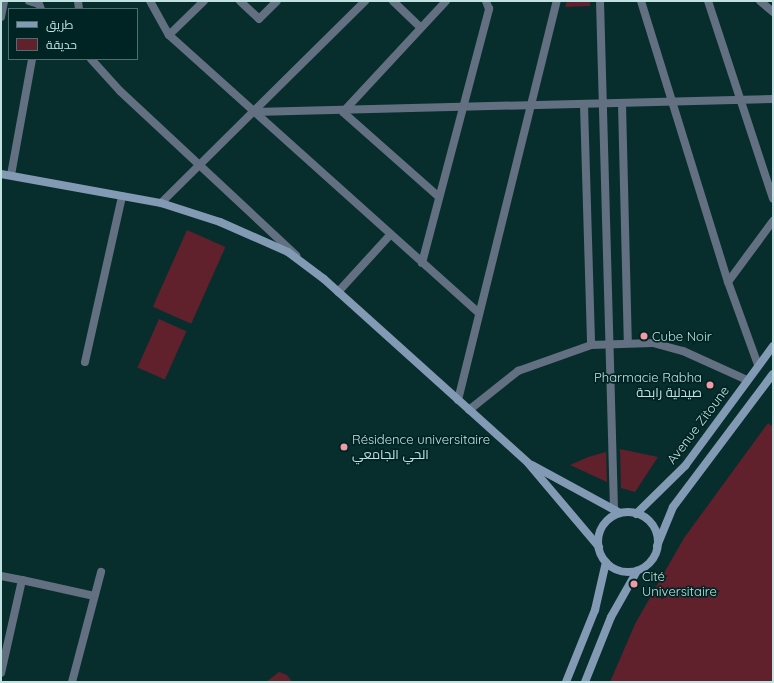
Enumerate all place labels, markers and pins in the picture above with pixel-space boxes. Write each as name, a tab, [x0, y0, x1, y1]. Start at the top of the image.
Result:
place label: Cube Noir	[652, 328, 712, 344]
marker: Cube Noir	[639, 331, 649, 341]
place label: Pharmacie Rabha صيدلية رابحة	[594, 370, 702, 401]
marker: Pharmacie Rabha صيدلية رابحة	[705, 380, 715, 390]
place label: Résidence universitaire الحي الجامعي	[352, 432, 490, 463]
marker: Résidence universitaire الحي الجامعي	[339, 442, 349, 452]
place label: Cité Universitaire	[642, 569, 717, 600]
marker: Cité Universitaire	[629, 579, 639, 589]

